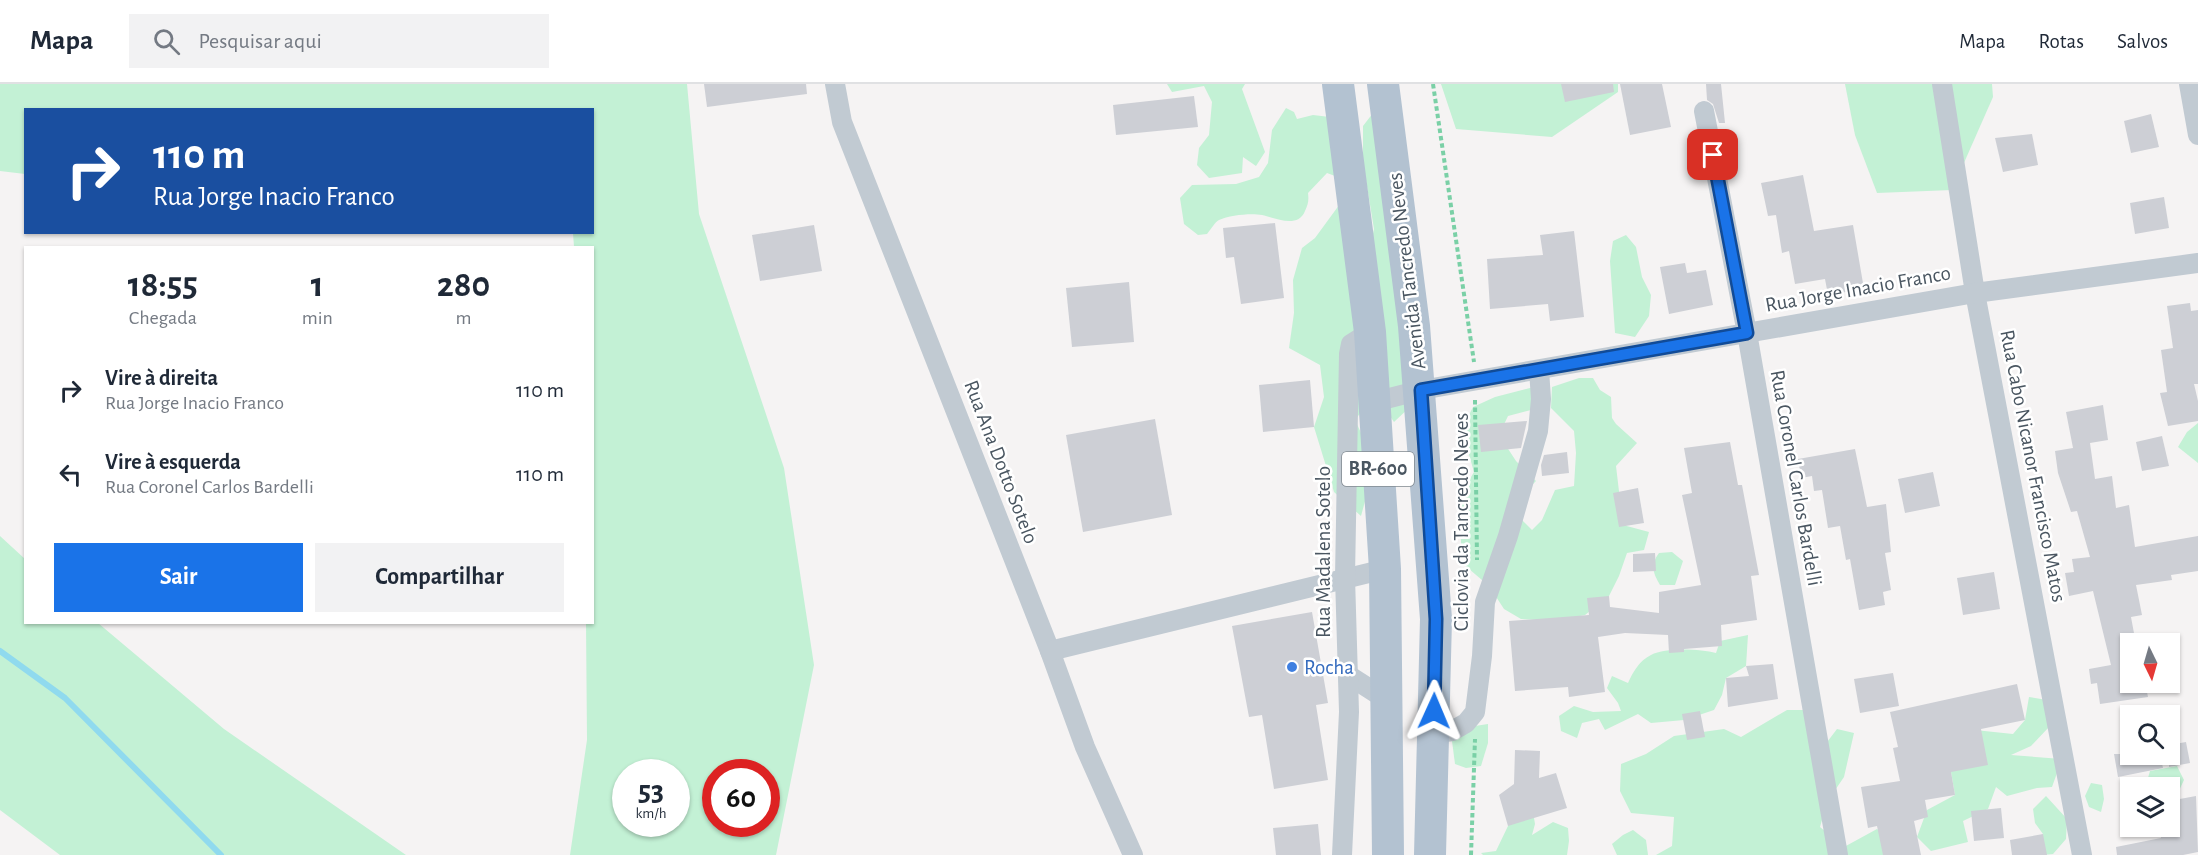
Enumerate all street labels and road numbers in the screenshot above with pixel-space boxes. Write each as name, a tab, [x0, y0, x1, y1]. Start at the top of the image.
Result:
street label: Avenida Tancredo Neves	[1385, 172, 1429, 370]
street label: Rua Jorge Inacio Franco	[1764, 262, 1952, 316]
street label: Rua Cabo Nicanor Francisco Matos	[1996, 328, 2070, 604]
street label: Rua Coronel Carlos Bardelli	[1767, 368, 1825, 588]
street label: Rua Ana Dotto Sotelo	[960, 377, 1042, 547]
street label: Ciclovia da Tancredo Neves	[1451, 413, 1472, 631]
road number: BR-600	[1342, 452, 1414, 486]
street label: Rua Madalena Sotelo	[1313, 466, 1334, 638]

